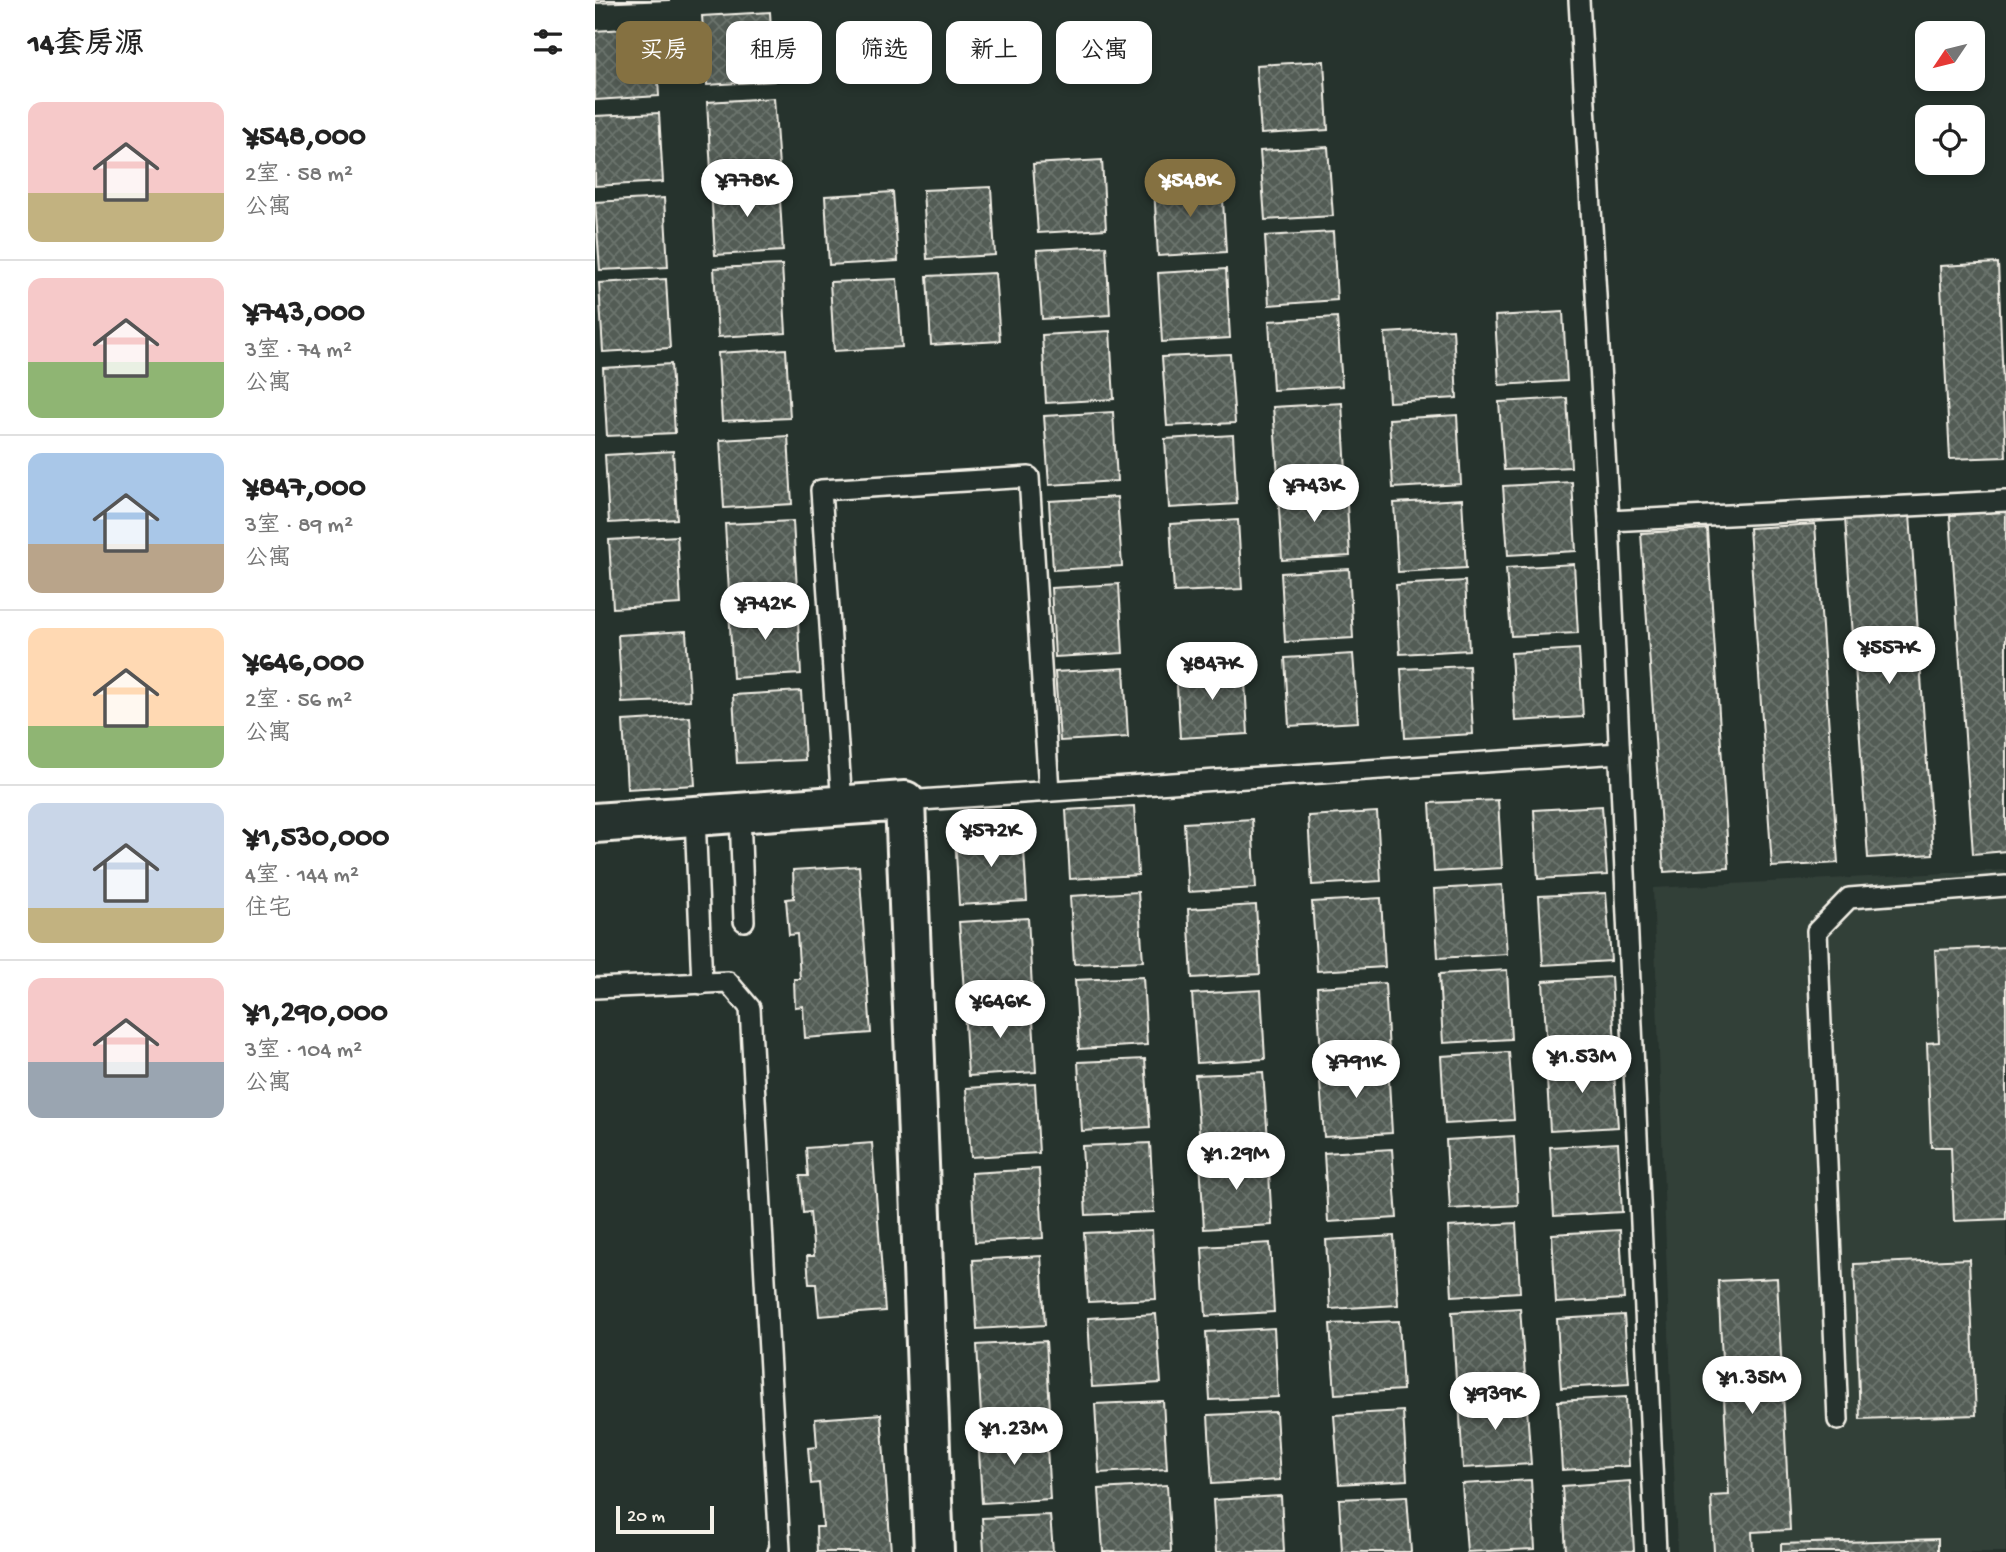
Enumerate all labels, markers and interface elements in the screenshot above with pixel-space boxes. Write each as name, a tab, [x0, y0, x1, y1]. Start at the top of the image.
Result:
chip: 买房	[616, 21, 712, 84]
chip: 租房	[726, 21, 822, 84]
chip: 筛选	[836, 21, 932, 84]
chip: 新上	[946, 21, 1042, 84]
chip: 公寓	[1056, 21, 1152, 84]
north arrow	[1915, 21, 1985, 91]
map controls	[1915, 21, 1985, 175]
icon: filters	[529, 23, 567, 61]
text: 14套房源	[28, 29, 144, 64]
button: locate	[1915, 105, 1985, 175]
text: ¥548,000	[245, 121, 366, 156]
icon: home	[84, 130, 168, 214]
pin: ¥778K	[698, 160, 796, 219]
pin: ¥548K	[1141, 160, 1239, 219]
text: 2室 · 58 m²	[245, 162, 353, 189]
text: ¥778K	[717, 168, 777, 195]
text: ¥548K	[1161, 168, 1219, 195]
text: 公寓	[245, 195, 291, 222]
text: ¥743,000	[245, 297, 365, 332]
icon: home	[84, 306, 168, 390]
text: 3室 · 74 m²	[245, 338, 352, 365]
text: 公寓	[245, 371, 291, 398]
pin: ¥743K	[1265, 464, 1363, 524]
text: ¥847,000	[245, 472, 366, 507]
text: ¥743K	[1285, 473, 1343, 500]
icon: home	[84, 481, 168, 565]
text: 3室 · 89 m²	[245, 513, 353, 540]
text: 公寓	[245, 546, 291, 573]
pin: ¥742K	[716, 582, 814, 642]
text: ¥742K	[736, 591, 794, 618]
pin: ¥557K	[1840, 626, 1938, 686]
text: ¥557K	[1859, 635, 1919, 662]
pin: ¥847K	[1163, 642, 1261, 702]
text: ¥646,000	[245, 647, 364, 682]
text: ¥847K	[1183, 651, 1241, 678]
icon: home	[84, 656, 168, 740]
text: 2室 · 56 m²	[245, 688, 352, 715]
text: 公寓	[245, 721, 291, 748]
pin: ¥572K	[942, 810, 1040, 869]
text: ¥572K	[962, 818, 1020, 845]
text: ¥1,530,000	[245, 822, 389, 857]
icon: home	[84, 831, 168, 915]
text: 4室 · 144 m²	[245, 863, 359, 890]
text: 住宅	[245, 896, 291, 923]
pin: ¥646K	[951, 981, 1049, 1040]
text: ¥646K	[971, 989, 1029, 1016]
text: ¥1,290,000	[245, 997, 388, 1032]
icon: home	[84, 1006, 168, 1090]
pin: ¥1.53M	[1525, 1036, 1639, 1095]
text: 3室 · 104 m²	[245, 1038, 362, 1065]
pin: ¥791K	[1307, 1040, 1405, 1100]
text: ¥1.53M	[1548, 1044, 1616, 1071]
text: ¥791K	[1328, 1049, 1384, 1076]
text: 公寓	[245, 1071, 291, 1098]
pin: ¥1.29M	[1179, 1132, 1293, 1192]
text: ¥1.29M	[1203, 1141, 1269, 1168]
pin: ¥1.35M	[1695, 1356, 1809, 1416]
text: ¥1.35M	[1718, 1365, 1786, 1392]
pin: ¥939K	[1446, 1372, 1544, 1432]
text: ¥939K	[1466, 1381, 1524, 1408]
pin: ¥1.23M	[957, 1408, 1071, 1467]
text: ¥1.23M	[981, 1416, 1047, 1443]
scale bar	[616, 1503, 714, 1535]
text: 20 m	[627, 1506, 665, 1529]

